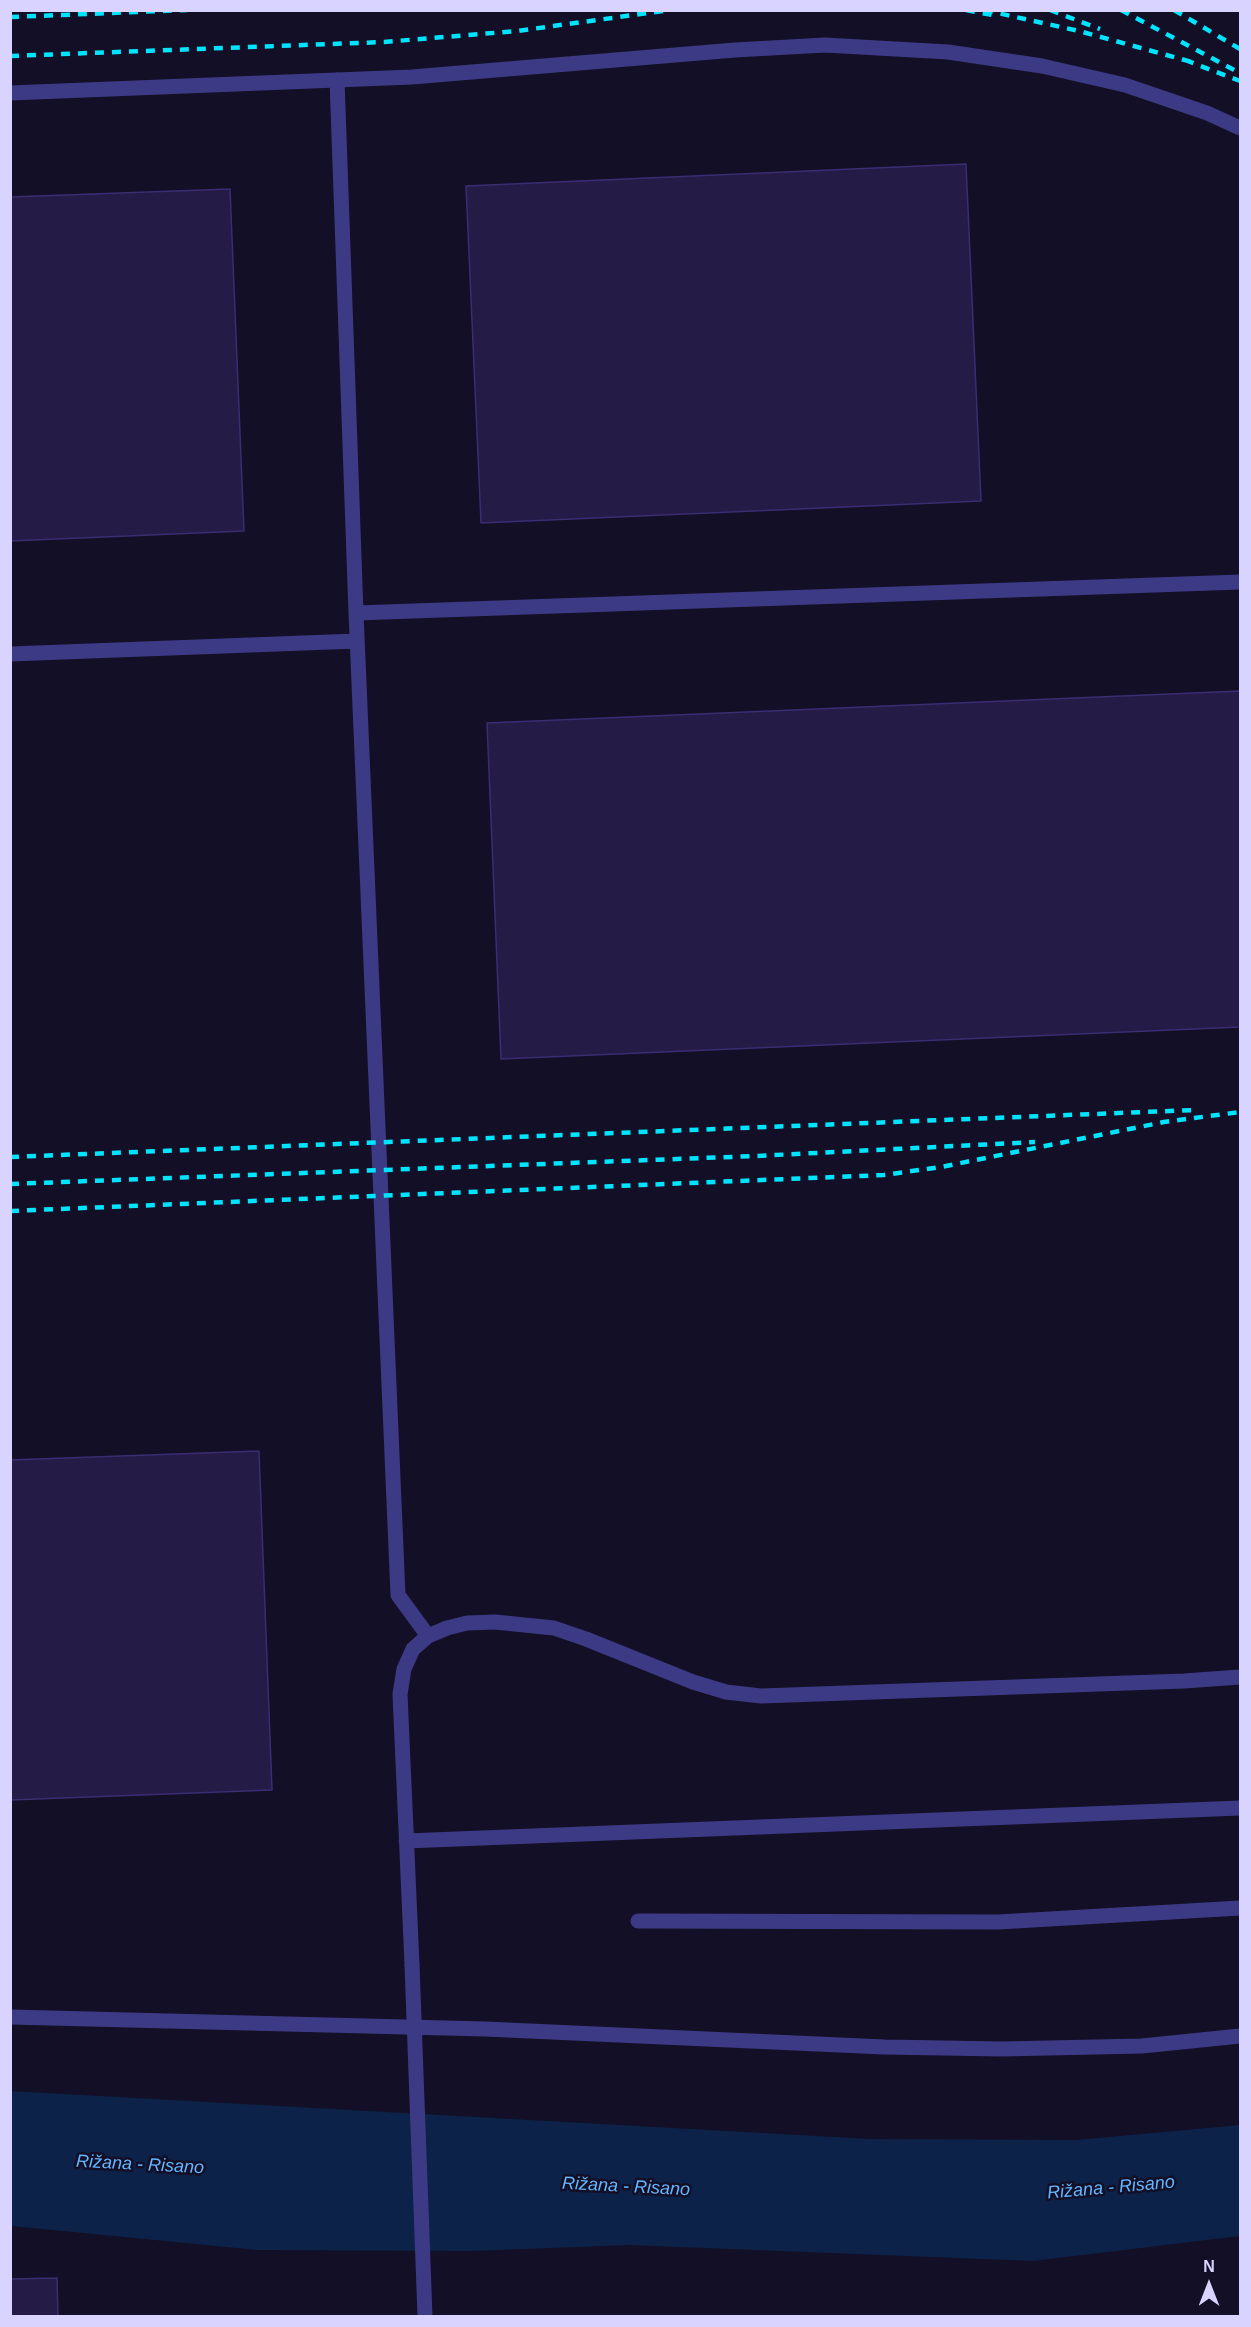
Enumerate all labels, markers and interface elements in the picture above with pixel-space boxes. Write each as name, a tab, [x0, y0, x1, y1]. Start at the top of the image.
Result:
water label: Rižana - Risano	[75, 2151, 205, 2179]
water label: Rižana - Risano	[1046, 2172, 1176, 2204]
water label: Rižana - Risano	[561, 2173, 691, 2201]
north arrow	[1179, 2255, 1239, 2315]
text: N	[1203, 2258, 1215, 2275]

